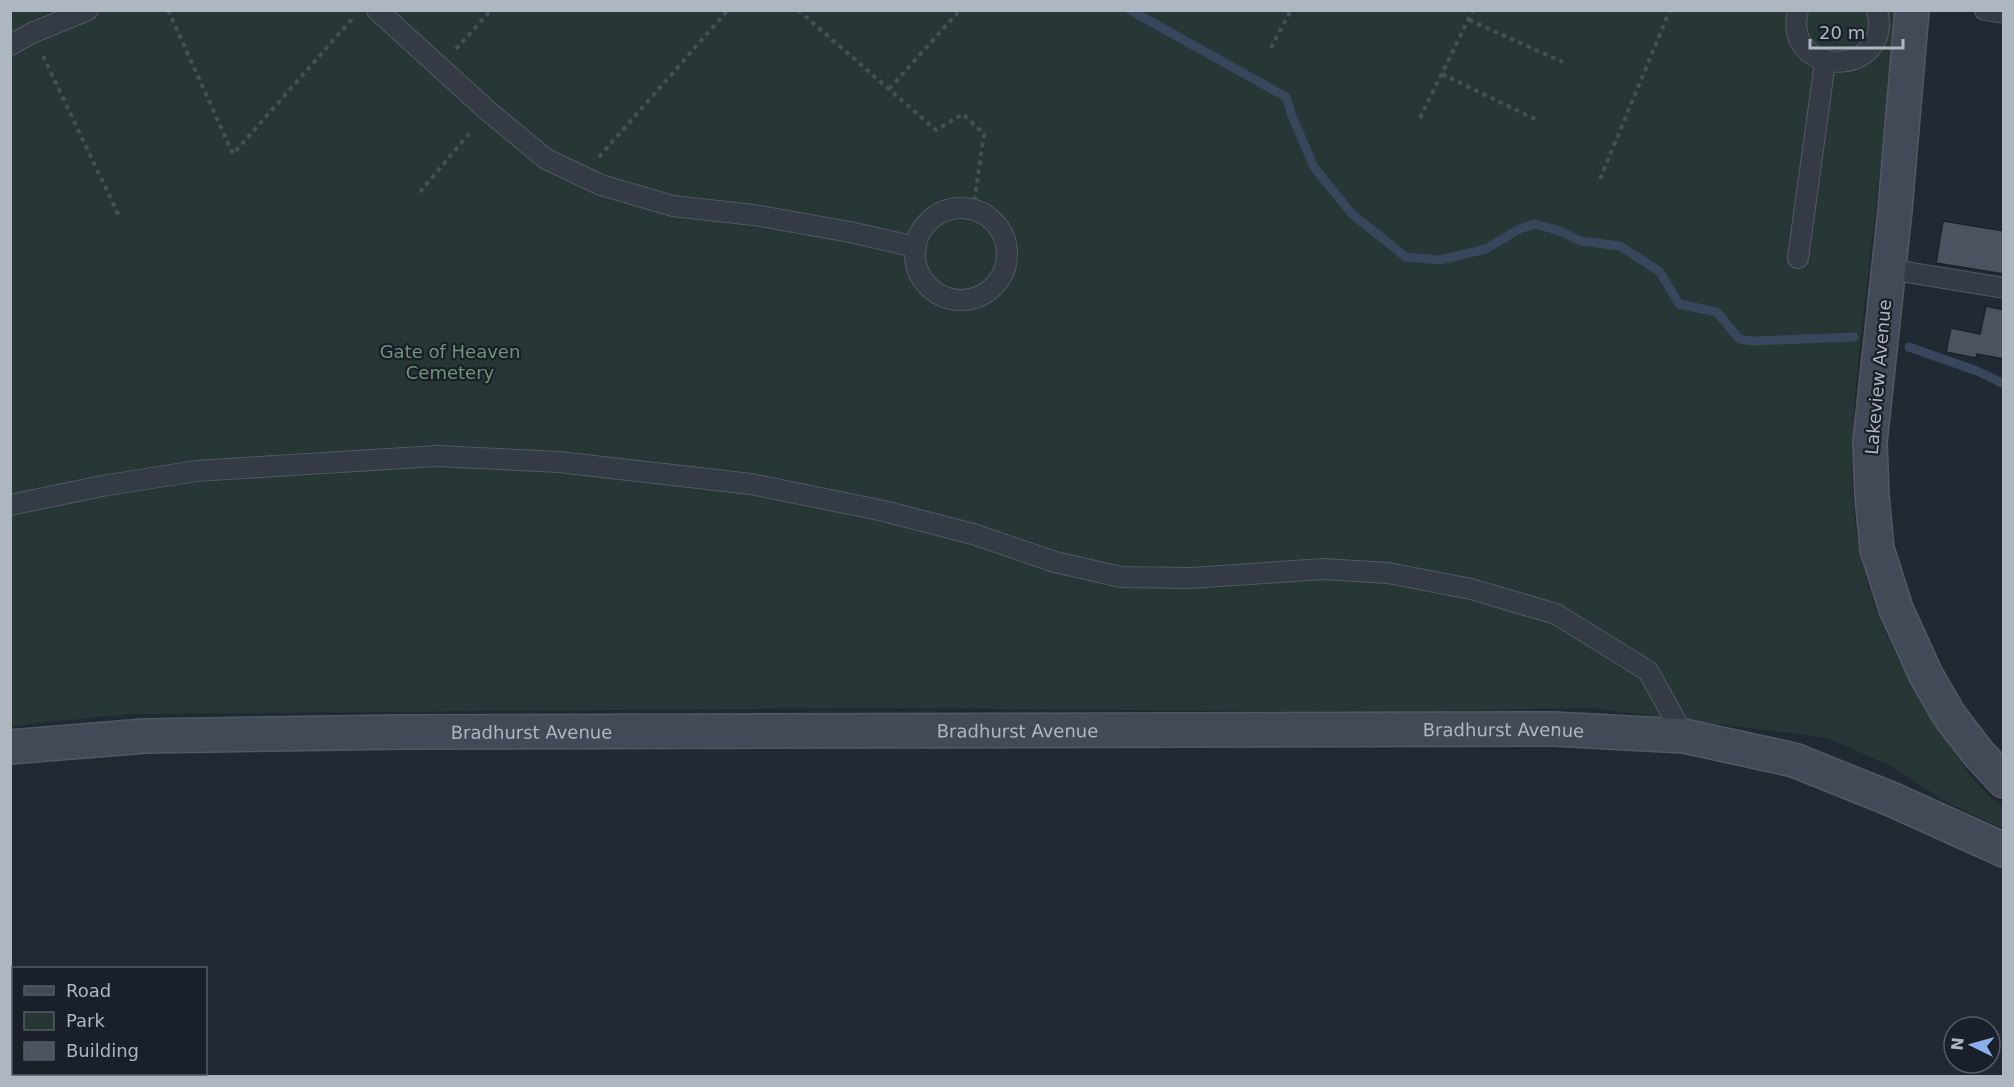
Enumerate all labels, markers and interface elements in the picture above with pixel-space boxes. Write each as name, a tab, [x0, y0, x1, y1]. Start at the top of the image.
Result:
scale bar	[1810, 12, 1903, 50]
text: 20 m	[1819, 22, 1865, 43]
street label: Lakeview Avenue	[1861, 298, 1895, 456]
park label: Gate of Heaven Cemetery	[380, 341, 520, 383]
street label: Bradhurst Avenue	[1423, 718, 1585, 741]
street label: Bradhurst Avenue	[937, 720, 1098, 741]
street label: Bradhurst Avenue	[451, 721, 612, 742]
legend	[12, 967, 207, 1075]
text: Road	[66, 980, 111, 1001]
text: Park	[66, 1010, 105, 1031]
north arrow	[1942, 1015, 2002, 1075]
text: N	[1948, 1036, 1968, 1051]
text: Building	[66, 1040, 139, 1061]

